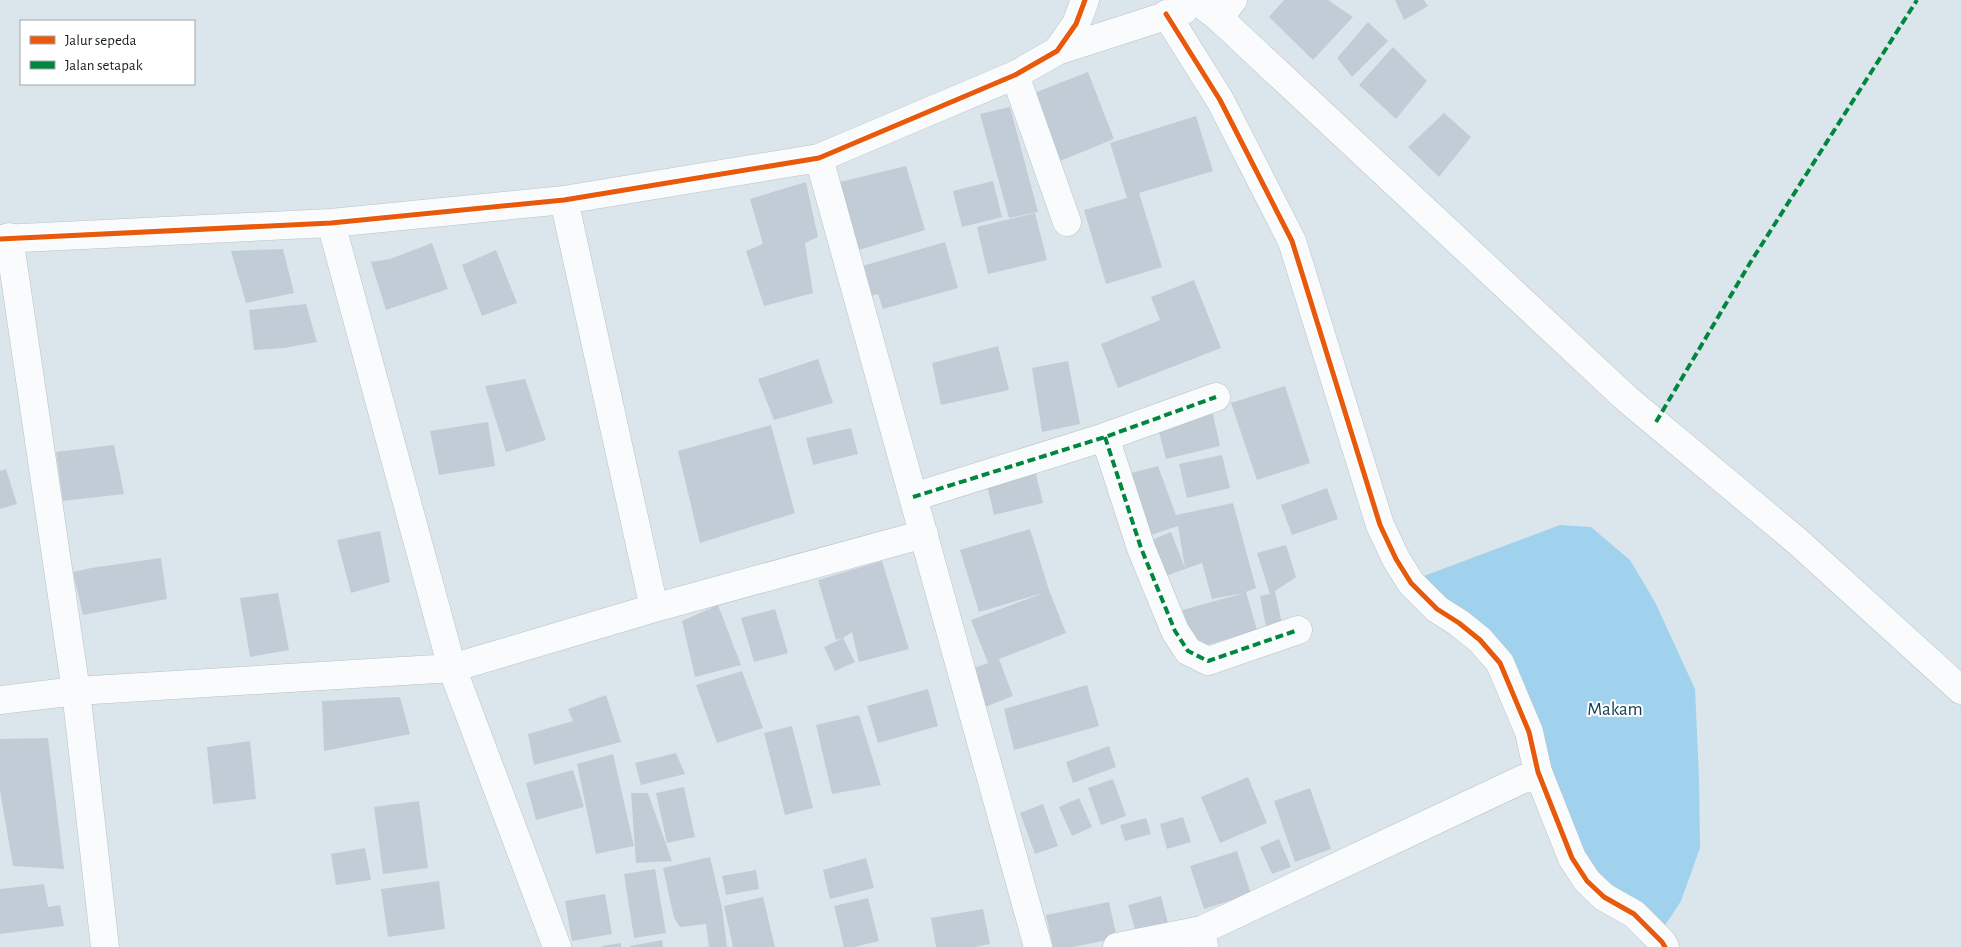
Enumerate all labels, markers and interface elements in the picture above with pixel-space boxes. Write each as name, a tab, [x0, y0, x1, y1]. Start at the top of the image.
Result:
legend	[20, 20, 195, 85]
text: Jalur sepeda	[65, 33, 137, 48]
text: Jalan setapak	[65, 58, 143, 73]
park label: Makam	[1587, 700, 1643, 719]

